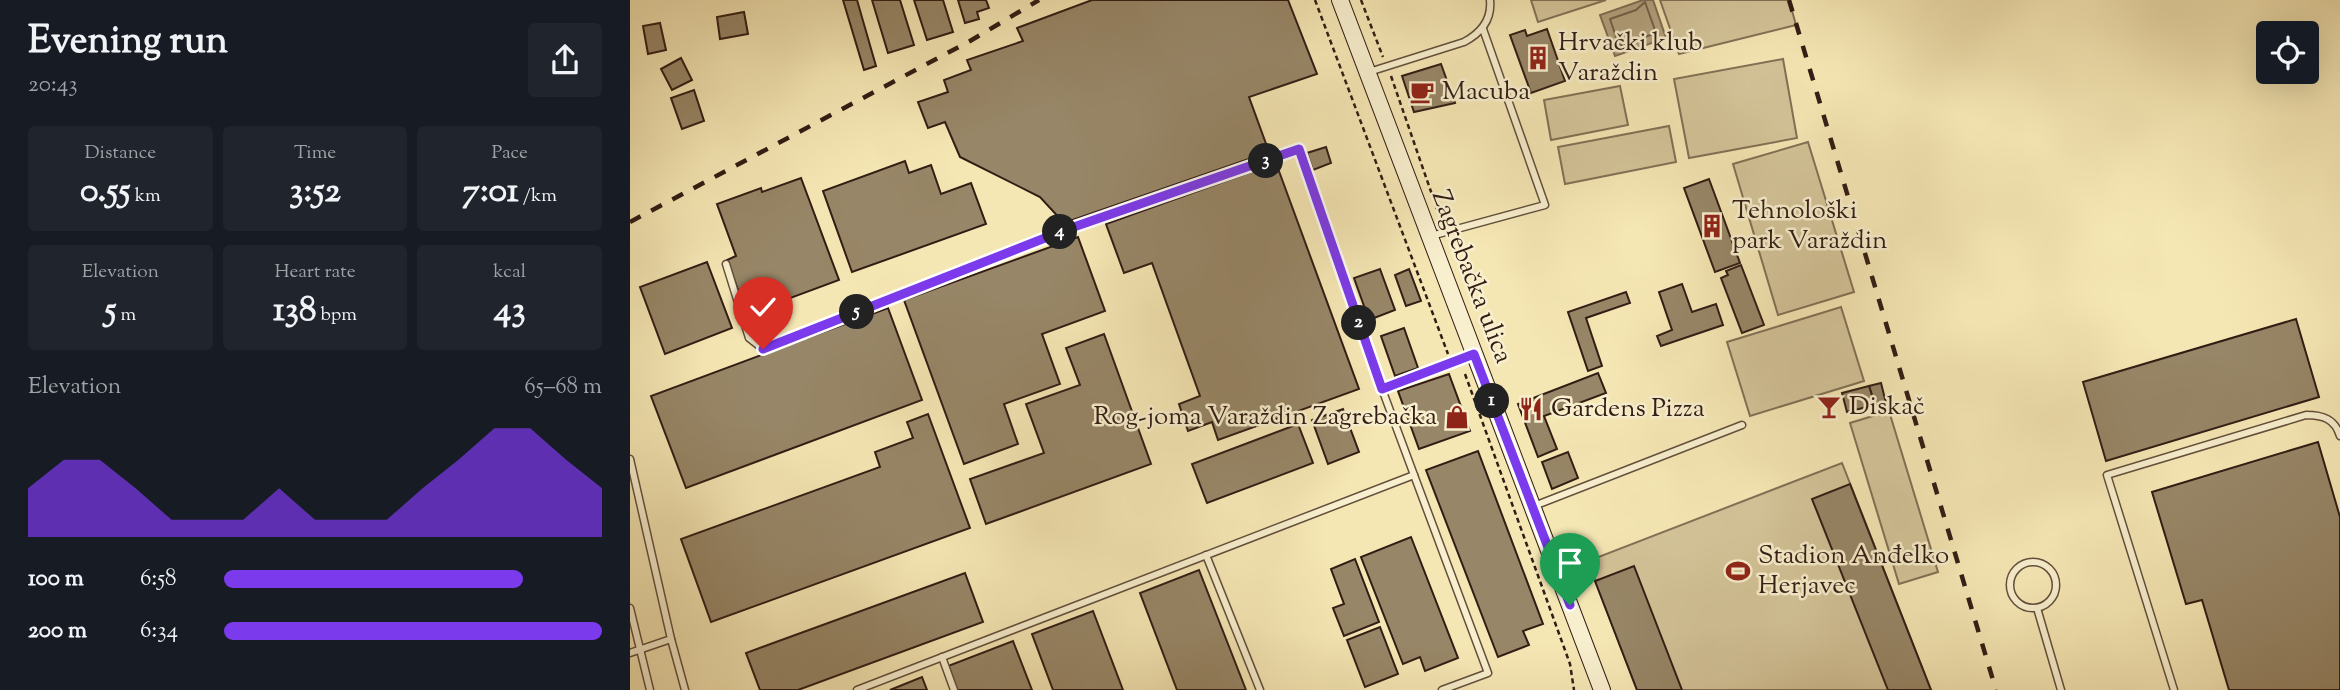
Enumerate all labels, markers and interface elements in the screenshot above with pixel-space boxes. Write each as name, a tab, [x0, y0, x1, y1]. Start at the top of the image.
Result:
text: Evening run	[28, 16, 228, 70]
map controls	[2256, 21, 2319, 84]
button: locate	[2256, 21, 2319, 84]
button: share	[528, 23, 602, 97]
place label: Hrvački klub Varaždin	[1558, 25, 1702, 92]
building icon: Hrvački klub Varaždin	[1524, 44, 1552, 72]
text: 20:43	[28, 69, 78, 102]
place label: Macuba	[1442, 74, 1530, 111]
cafe icon: Macuba	[1408, 78, 1436, 106]
text: Distance	[85, 140, 156, 167]
text: Time	[294, 140, 336, 167]
text: Pace	[491, 140, 528, 167]
pin: 3	[1248, 144, 1284, 178]
text: 3	[1262, 147, 1269, 174]
text: 0.55	[80, 167, 131, 218]
text: 3:52	[289, 167, 341, 218]
text: 7:01	[462, 167, 519, 218]
text: km	[131, 183, 161, 210]
text: /km	[519, 183, 557, 210]
street label: Zagrebačka ulica	[1421, 185, 1521, 369]
place label: Tehnološki park Varaždin	[1732, 193, 1887, 260]
building icon: Tehnološki park Varaždin	[1698, 212, 1726, 240]
pin: 4	[1042, 215, 1078, 250]
text: 4	[1055, 218, 1064, 245]
text: Elevation	[82, 259, 159, 286]
text: Heart rate	[274, 259, 356, 286]
text: kcal	[493, 259, 526, 286]
pin	[733, 277, 793, 349]
text: 5	[104, 286, 116, 337]
text: 138	[273, 286, 317, 337]
text: 43	[494, 286, 526, 337]
icon: check	[744, 288, 782, 326]
pin: 5	[840, 294, 874, 330]
text: 5	[853, 298, 860, 325]
text: m	[116, 302, 136, 329]
text: bpm	[317, 302, 357, 329]
pin: 2	[1342, 306, 1376, 340]
text: 2	[1354, 309, 1363, 336]
text: Elevation	[28, 371, 121, 404]
text: 65–68 m	[524, 371, 602, 404]
pin: 1	[1474, 384, 1510, 418]
text: 1	[1488, 387, 1495, 414]
place label: Diskač	[1849, 389, 1925, 426]
place label: Gardens Pizza	[1551, 391, 1705, 428]
bar icon: Diskač	[1815, 393, 1843, 421]
restaurant icon: Gardens Pizza	[1517, 395, 1545, 423]
place label: Rog-joma Varaždin Zagrebačka	[1093, 399, 1437, 436]
shop icon: Rog-joma Varaždin Zagrebačka	[1443, 403, 1471, 431]
pin	[1540, 533, 1600, 605]
place label: Stadion Anđelko Herjavec	[1758, 538, 1949, 605]
icon: arrive	[1551, 544, 1589, 582]
sports icon: Stadion Anđelko Herjavec	[1724, 557, 1752, 585]
text: 100 m	[28, 563, 84, 596]
text: 6:58	[140, 563, 177, 596]
text: 200 m	[28, 615, 87, 648]
text: 6:34	[140, 615, 178, 648]

